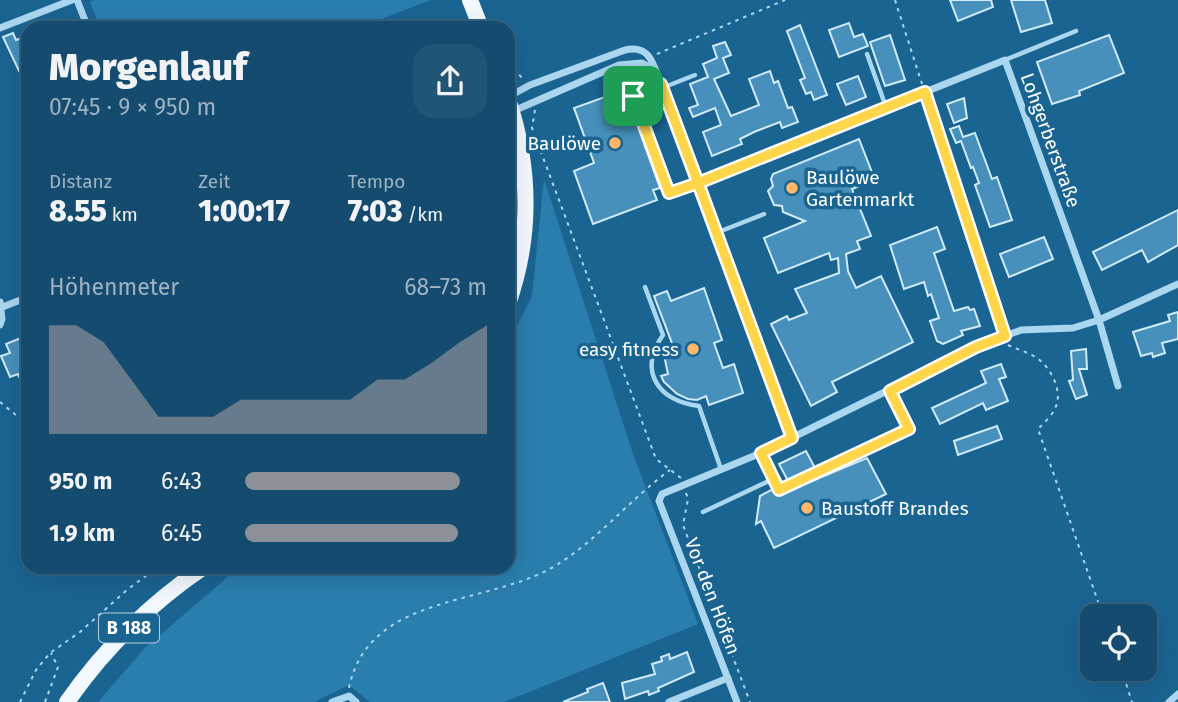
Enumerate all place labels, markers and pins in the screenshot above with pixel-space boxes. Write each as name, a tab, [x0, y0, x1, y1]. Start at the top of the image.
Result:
pin	[603, 66, 663, 126]
place label: Baulöwe	[528, 132, 601, 155]
marker: Baulöwe	[607, 135, 623, 151]
place label: Baulöwe Gartenmarkt	[806, 166, 914, 211]
marker: Baulöwe Gartenmarkt	[784, 180, 800, 196]
place label: easy fitness	[579, 338, 679, 361]
marker: easy fitness	[685, 341, 701, 357]
place label: Baustoff Brandes	[821, 497, 969, 520]
marker: Baustoff Brandes	[799, 500, 815, 516]

